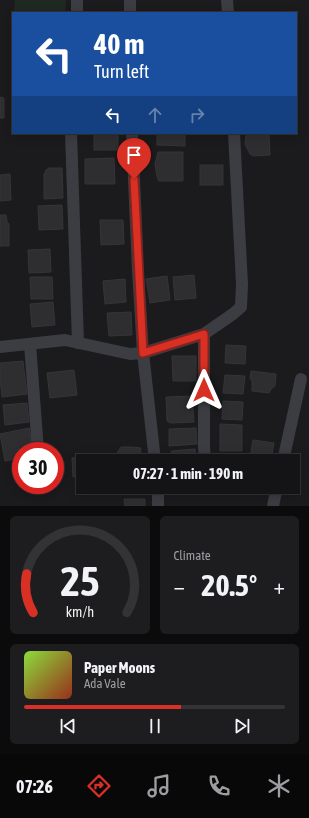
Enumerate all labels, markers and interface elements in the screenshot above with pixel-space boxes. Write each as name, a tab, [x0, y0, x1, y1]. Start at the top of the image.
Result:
icon: left	[28, 28, 80, 80]
text: 40 m	[94, 28, 144, 60]
text: Turn left	[94, 61, 149, 82]
icon: left	[102, 104, 124, 126]
icon: ahead	[144, 104, 166, 126]
icon: right	[186, 104, 208, 126]
pin	[117, 138, 151, 179]
icon: arrive	[123, 144, 145, 166]
position arrow	[183, 369, 225, 411]
speed limit sign: 30	[12, 442, 64, 494]
text: 07:27 · 1 min · 190 m	[133, 465, 243, 482]
text: Climate	[174, 548, 211, 563]
text: 25	[60, 557, 99, 605]
text: 20.5°	[201, 568, 257, 602]
text: −	[174, 573, 185, 599]
text: +	[274, 573, 285, 599]
text: km/h	[66, 604, 94, 620]
text: Paper Moons	[84, 659, 155, 676]
text: Ada Vale	[84, 676, 126, 691]
icon: previous	[57, 715, 79, 737]
icon: pause	[144, 715, 166, 737]
icon: next	[231, 715, 253, 737]
icon: directions	[85, 772, 113, 800]
icon: music	[145, 772, 173, 800]
icon: phone	[205, 772, 233, 800]
icon: climate	[265, 772, 293, 800]
text: 07:26	[16, 776, 53, 797]

